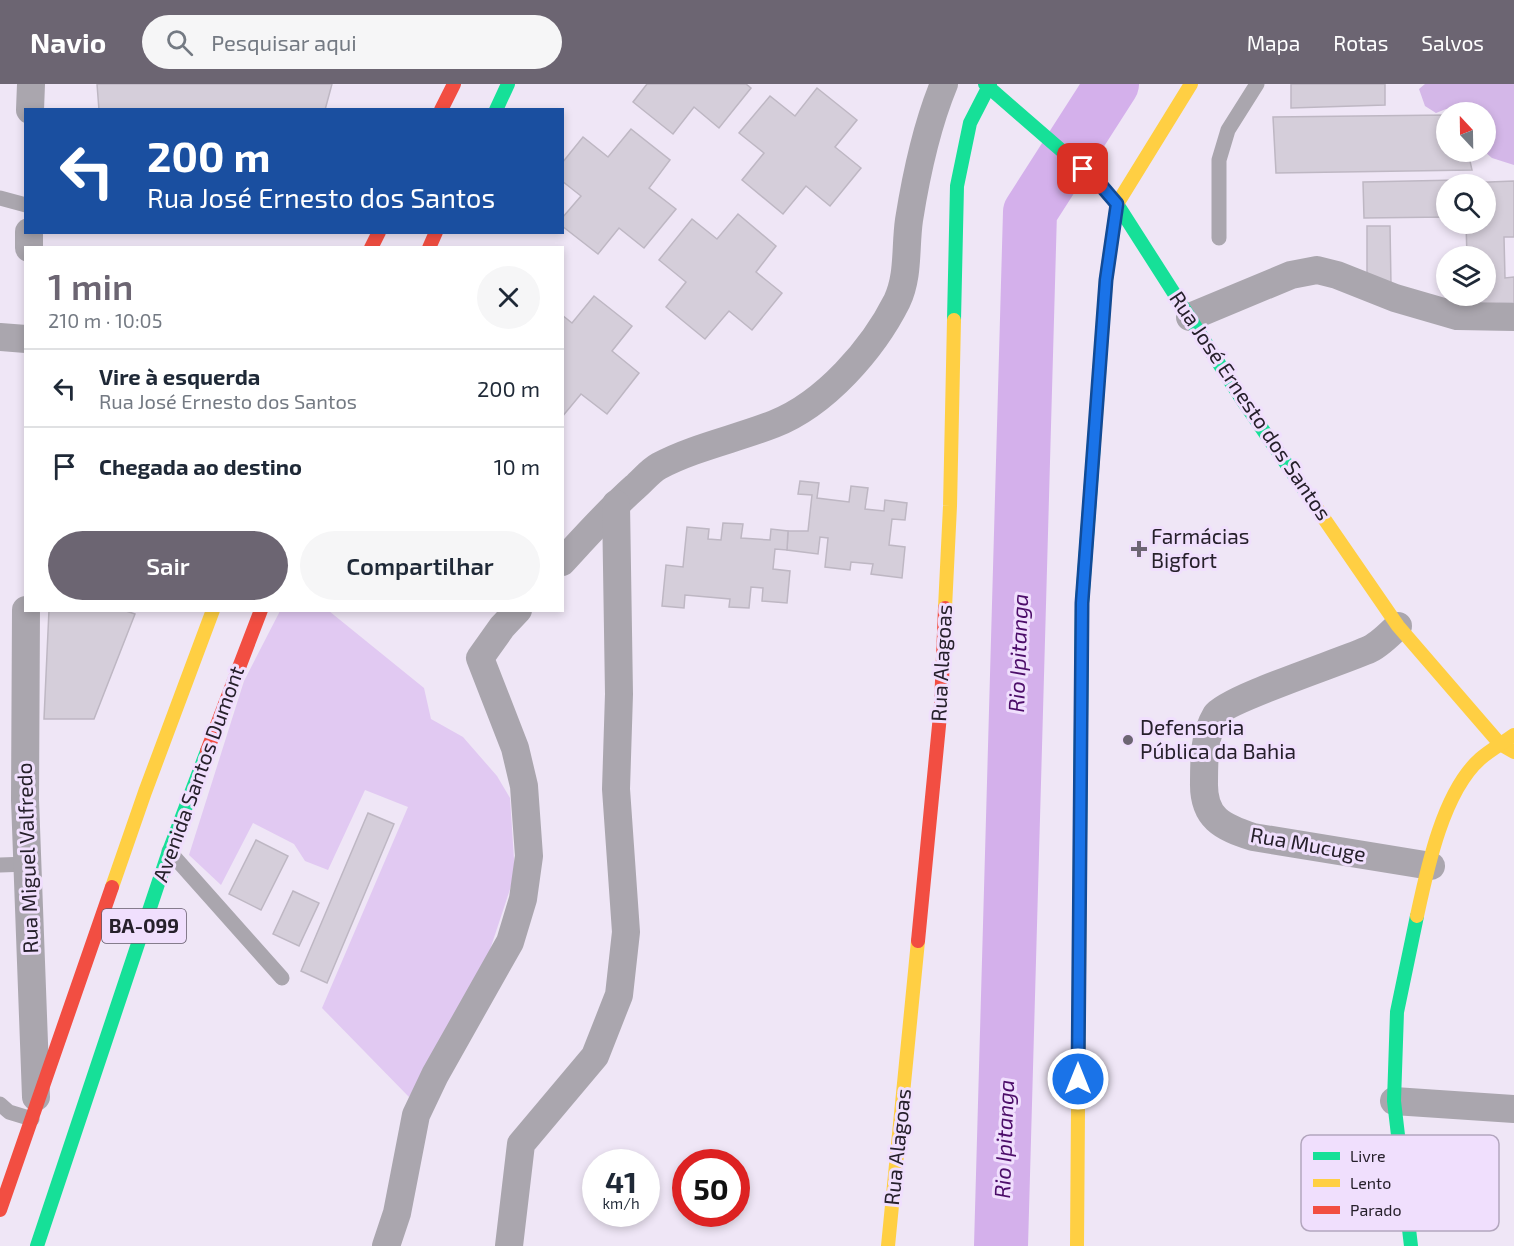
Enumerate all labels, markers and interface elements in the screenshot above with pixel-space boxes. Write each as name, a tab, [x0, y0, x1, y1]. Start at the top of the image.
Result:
search box	[142, 15, 562, 69]
text: Navio	[30, 25, 106, 59]
icon: search	[163, 26, 196, 59]
text: Pesquisar aqui	[211, 29, 357, 55]
text: Mapa	[1247, 30, 1300, 55]
text: Rotas	[1333, 30, 1388, 55]
text: Salvos	[1421, 30, 1484, 55]
north arrow	[1436, 102, 1496, 162]
map controls	[1436, 102, 1496, 306]
text: 200 m	[147, 130, 270, 180]
icon: left	[48, 132, 126, 210]
pin	[1057, 143, 1108, 194]
icon: arrive	[1066, 152, 1099, 185]
button: search	[1436, 174, 1496, 234]
text: Rua José Ernesto dos Santos	[147, 181, 495, 213]
button: layers	[1436, 246, 1496, 306]
text: 1 min	[48, 264, 133, 307]
button: close	[477, 266, 540, 329]
street label: Rua José Ernesto dos Santos	[1165, 286, 1337, 524]
text: 210 m · 10:05	[48, 308, 162, 332]
text: Vire à esquerda	[99, 363, 260, 389]
icon: left	[48, 372, 81, 405]
text: 200 m	[477, 375, 540, 401]
text: Rua José Ernesto dos Santos	[99, 389, 357, 413]
icon: arrive	[48, 450, 81, 483]
text: Chegada ao destino	[99, 453, 302, 479]
text: 10 m	[494, 453, 540, 479]
place label: Farmácias Bigfort	[1151, 523, 1249, 572]
button: Sair	[48, 531, 288, 600]
button: Compartilhar	[300, 531, 540, 600]
marker: Farmácias Bigfort	[1132, 542, 1146, 556]
water label: Rio Ipitanga	[1002, 593, 1032, 713]
street label: Rua Alagoas	[925, 604, 956, 722]
street label: Avenida Santos Dumont	[147, 662, 248, 885]
place label: Defensoria Pública da Bahia	[1140, 714, 1296, 763]
marker: Defensoria Pública da Bahia	[1121, 733, 1135, 747]
street label: Rua Miguel Valfredo	[11, 762, 42, 954]
street label: Rua Mucuge	[1249, 821, 1368, 866]
road number: BA-099	[102, 909, 186, 943]
position arrow	[1046, 1047, 1110, 1111]
water label: Rio Ipitanga	[988, 1079, 1018, 1199]
street label: Rua Alagoas	[878, 1087, 915, 1206]
legend	[1301, 1135, 1499, 1231]
text: Livre	[1350, 1146, 1385, 1165]
speed limit sign: 50	[672, 1149, 750, 1227]
text: 41	[605, 1163, 637, 1199]
text: Lento	[1350, 1173, 1391, 1192]
text: km/h	[602, 1194, 640, 1212]
text: Parado	[1350, 1200, 1402, 1219]

